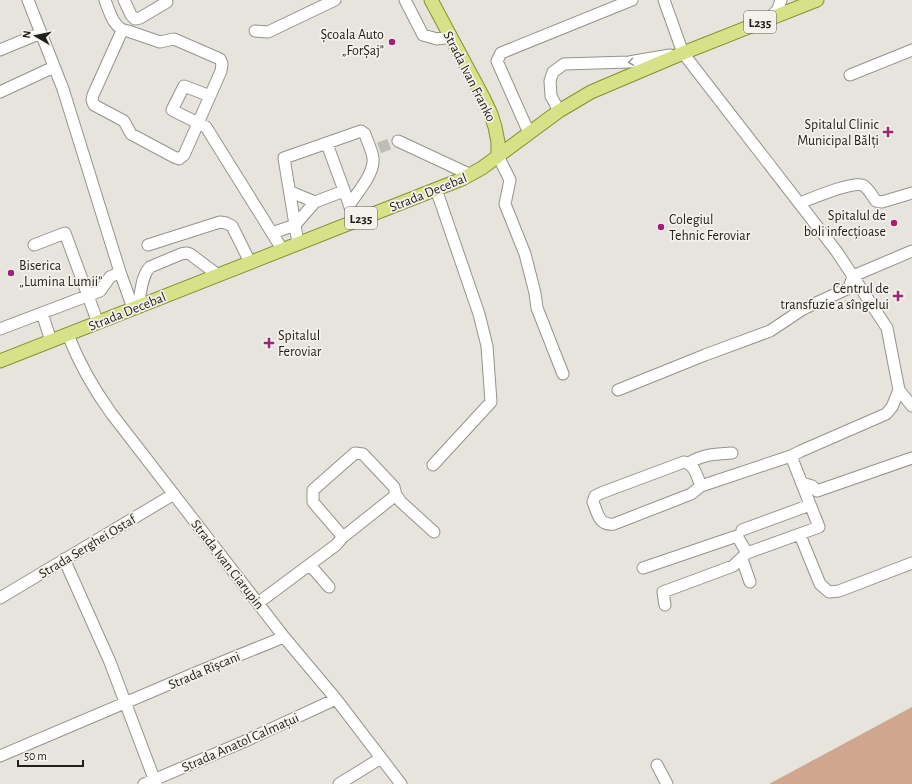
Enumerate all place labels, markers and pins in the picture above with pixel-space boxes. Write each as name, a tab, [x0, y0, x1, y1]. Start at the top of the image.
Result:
place label: Școala Auto „ForȘaj”	[321, 28, 384, 59]
marker: Școala Auto „ForȘaj”	[387, 37, 397, 47]
place label: Spitalul Clinic Municipal Bălți	[797, 118, 880, 149]
marker: Spitalul Clinic Municipal Bălți	[882, 126, 894, 138]
place label: Spitalul de boli infecțioase	[804, 209, 886, 240]
place label: Colegiul Tehnic Feroviar	[669, 213, 751, 243]
marker: Spitalul de boli infecțioase	[889, 218, 899, 228]
marker: Colegiul Tehnic Feroviar	[656, 222, 666, 232]
place label: Biserica „Lumina Lumii”	[19, 259, 102, 289]
marker: Biserica „Lumina Lumii”	[6, 268, 16, 278]
place label: Centrul de transfuzie a sîngelui	[780, 282, 889, 312]
marker: Centrul de transfuzie a sîngelui	[892, 290, 904, 302]
place label: Spitalul Feroviar	[278, 329, 322, 359]
marker: Spitalul Feroviar	[263, 337, 275, 349]

